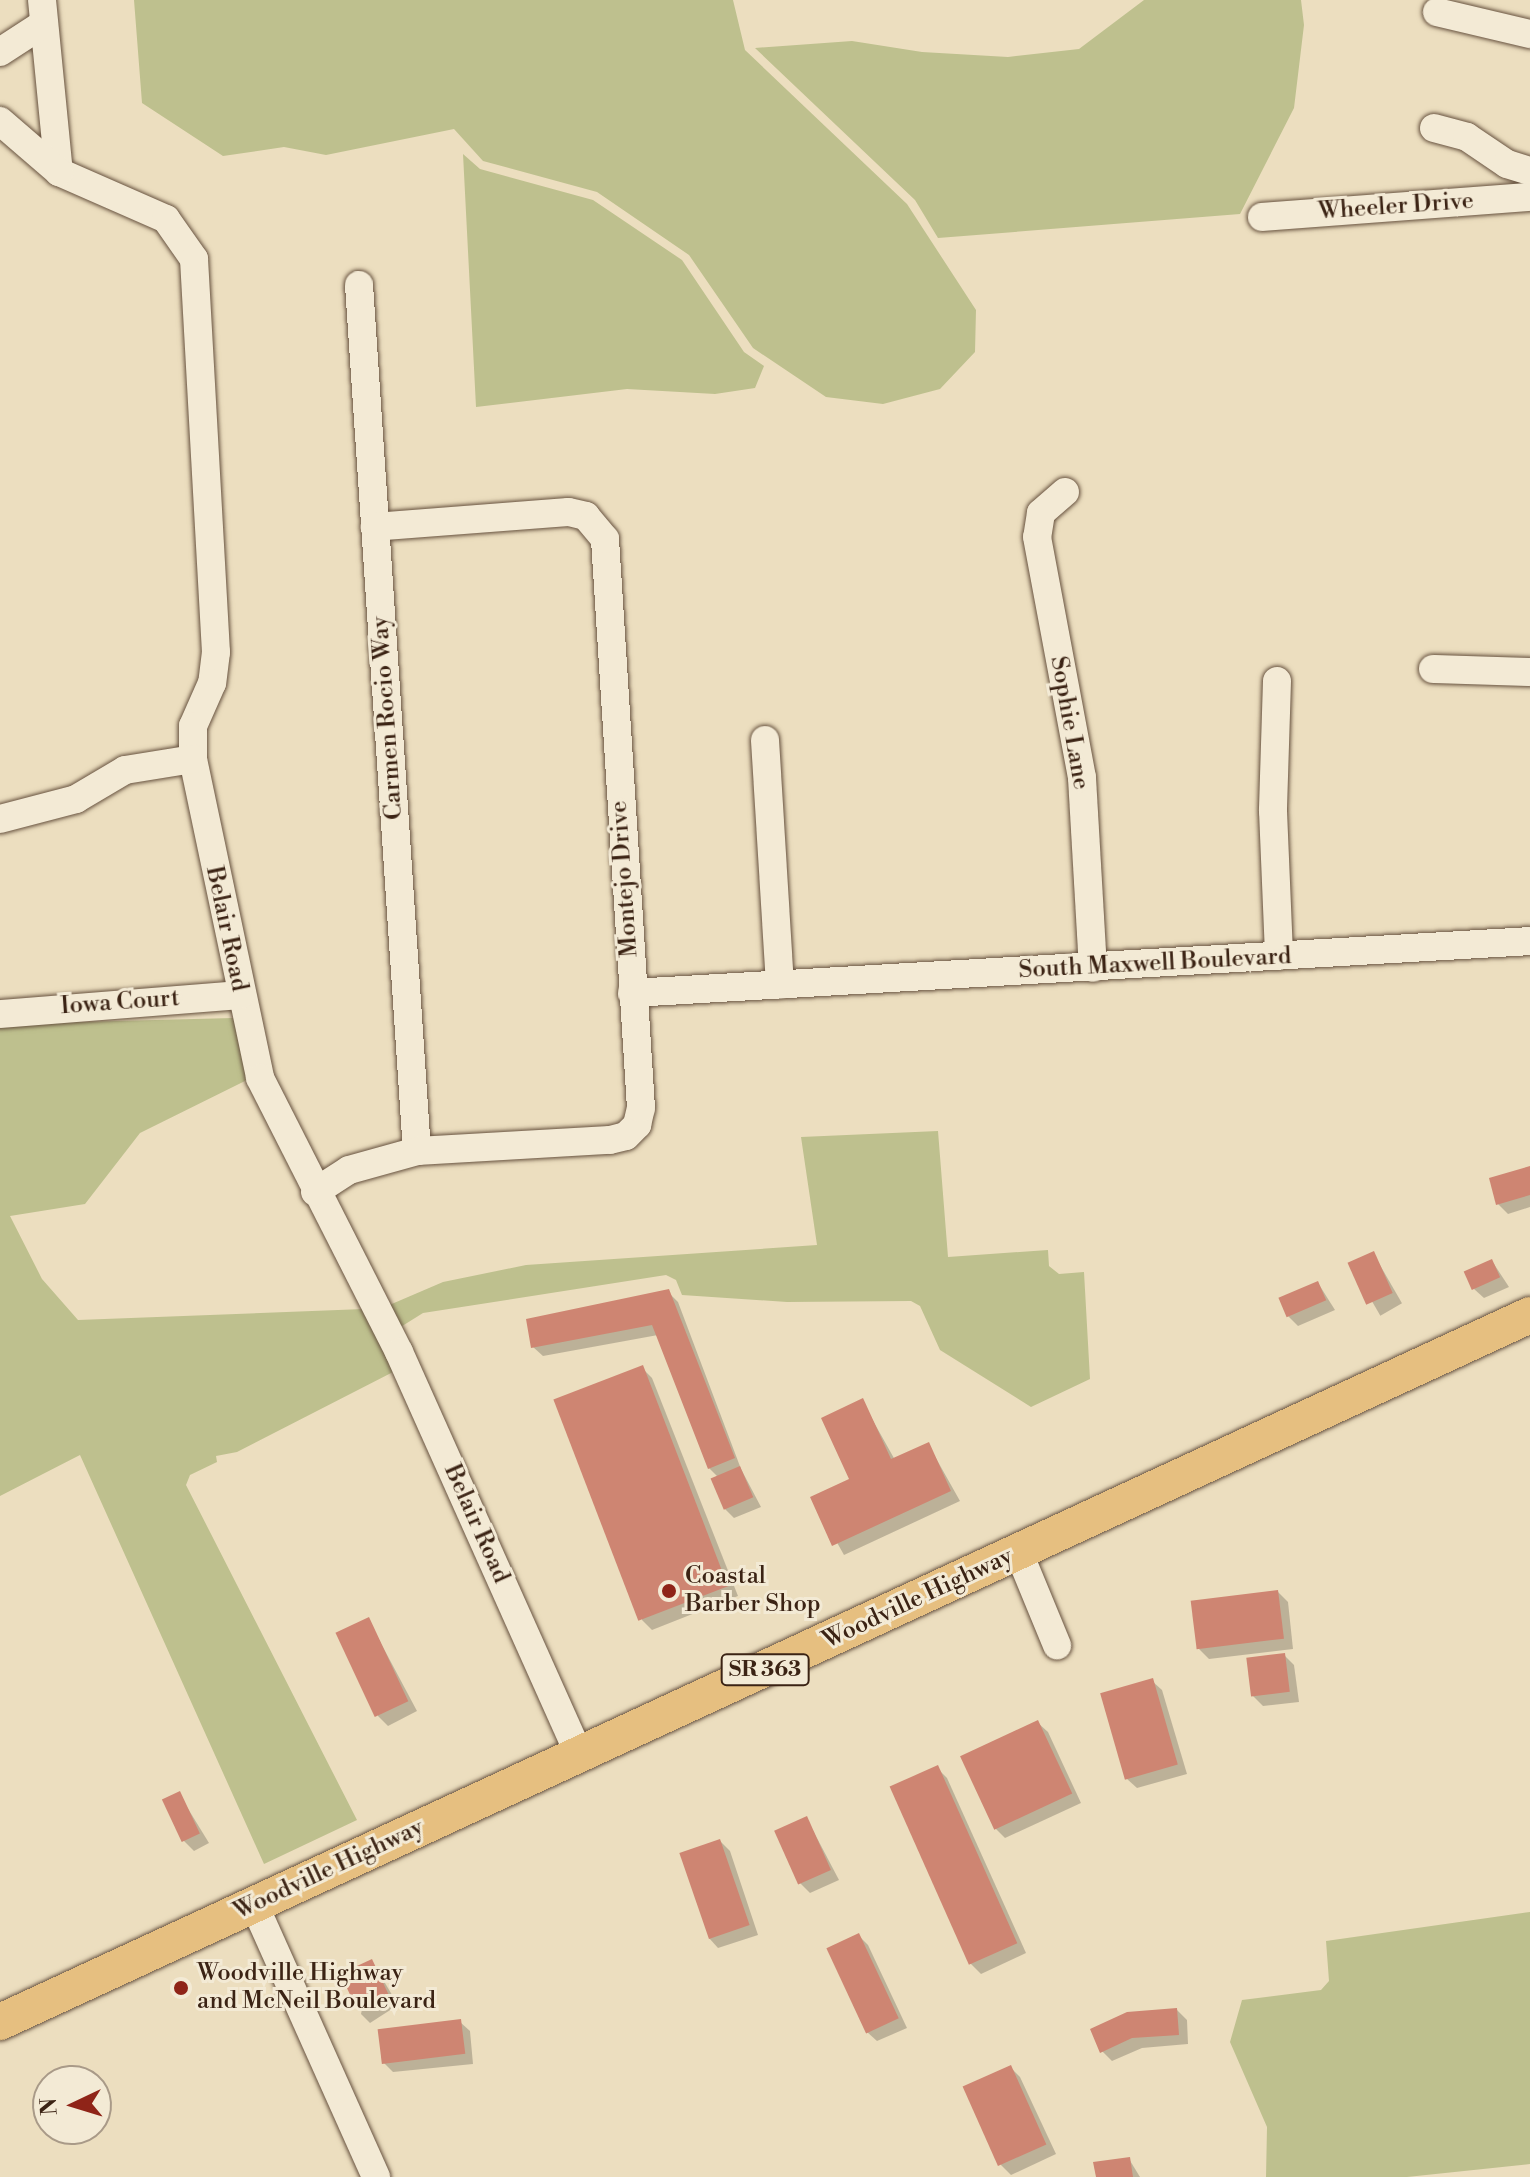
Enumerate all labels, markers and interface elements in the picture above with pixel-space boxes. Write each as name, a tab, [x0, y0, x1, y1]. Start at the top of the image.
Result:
street label: Wheeler Drive	[1317, 187, 1475, 227]
street label: Carmen Rocio Way	[367, 615, 409, 821]
street label: Sophie Lane	[1043, 654, 1095, 792]
street label: Montejo Drive	[605, 800, 645, 958]
street label: Belair Road	[199, 864, 253, 994]
street label: South Maxwell Boulevard	[1018, 942, 1292, 986]
street label: Iowa Court	[60, 984, 180, 1022]
street label: Belair Road	[437, 1460, 515, 1588]
street label: Woodville Highway	[818, 1542, 1018, 1656]
place label: Coastal Barber Shop	[685, 1563, 821, 1619]
marker: Coastal Barber Shop	[660, 1582, 678, 1600]
road number: SR 363	[719, 1652, 811, 1688]
street label: Woodville Highway	[229, 1813, 429, 1927]
place label: Woodville Highway and McNeil Boulevard	[197, 1960, 436, 2016]
marker: Woodville Highway and McNeil Boulevard	[172, 1979, 190, 1997]
north arrow	[32, 2065, 112, 2145]
text: N	[35, 2097, 64, 2116]

